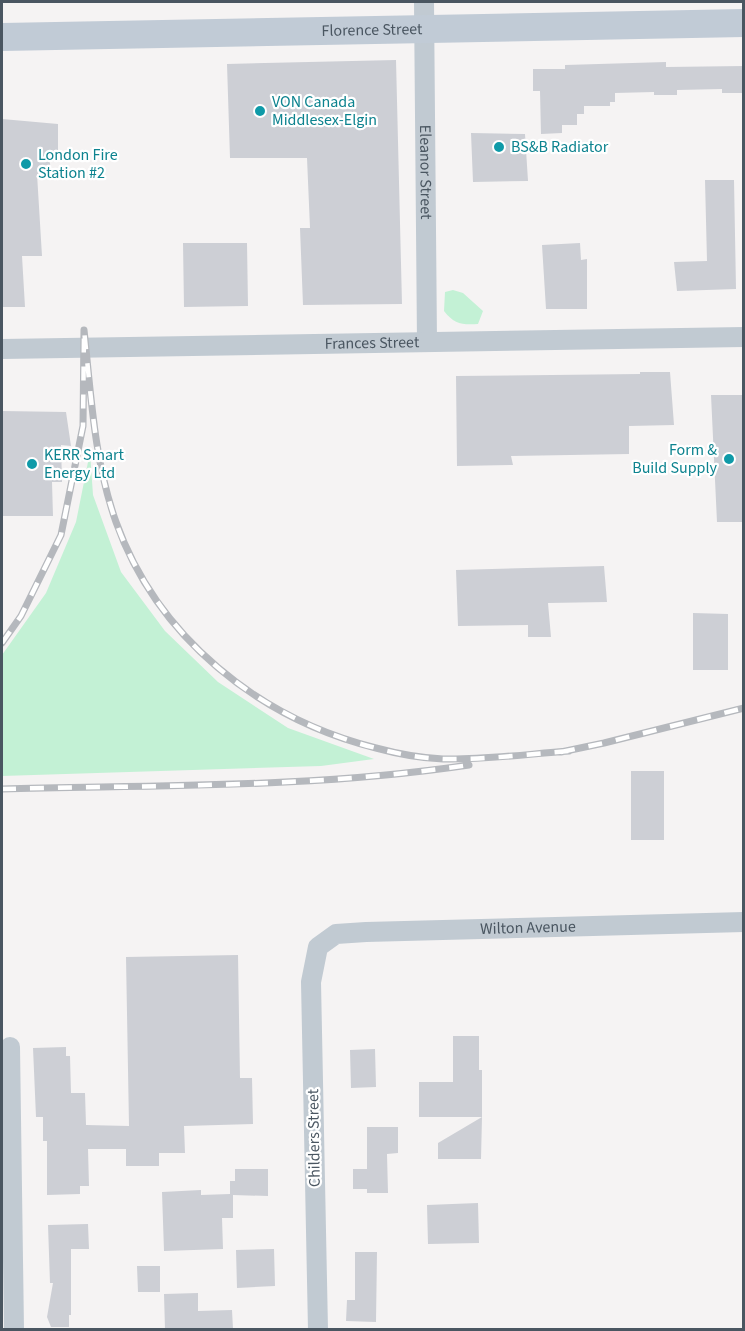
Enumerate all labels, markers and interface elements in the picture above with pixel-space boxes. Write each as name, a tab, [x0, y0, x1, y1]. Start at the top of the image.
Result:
street label: Florence Street	[321, 18, 423, 42]
place label: VON Canada Middlesex-Elgin	[272, 91, 377, 131]
marker: VON Canada Middlesex-Elgin	[253, 104, 267, 118]
street label: Eleanor Street	[414, 125, 437, 220]
place label: BS&B Radiator	[511, 136, 609, 158]
marker: BS&B Radiator	[492, 140, 506, 154]
place label: London Fire Station #2	[38, 144, 118, 184]
marker: London Fire Station #2	[19, 157, 33, 171]
street label: Frances Street	[324, 331, 420, 355]
place label: Form & Build Supply	[632, 439, 718, 479]
place label: KERR Smart Energy Ltd	[44, 444, 125, 484]
marker: Form & Build Supply	[722, 452, 736, 466]
marker: KERR Smart Energy Ltd	[25, 457, 39, 471]
street label: Wilton Avenue	[480, 915, 576, 940]
street label: Childers Street	[302, 1088, 326, 1187]

